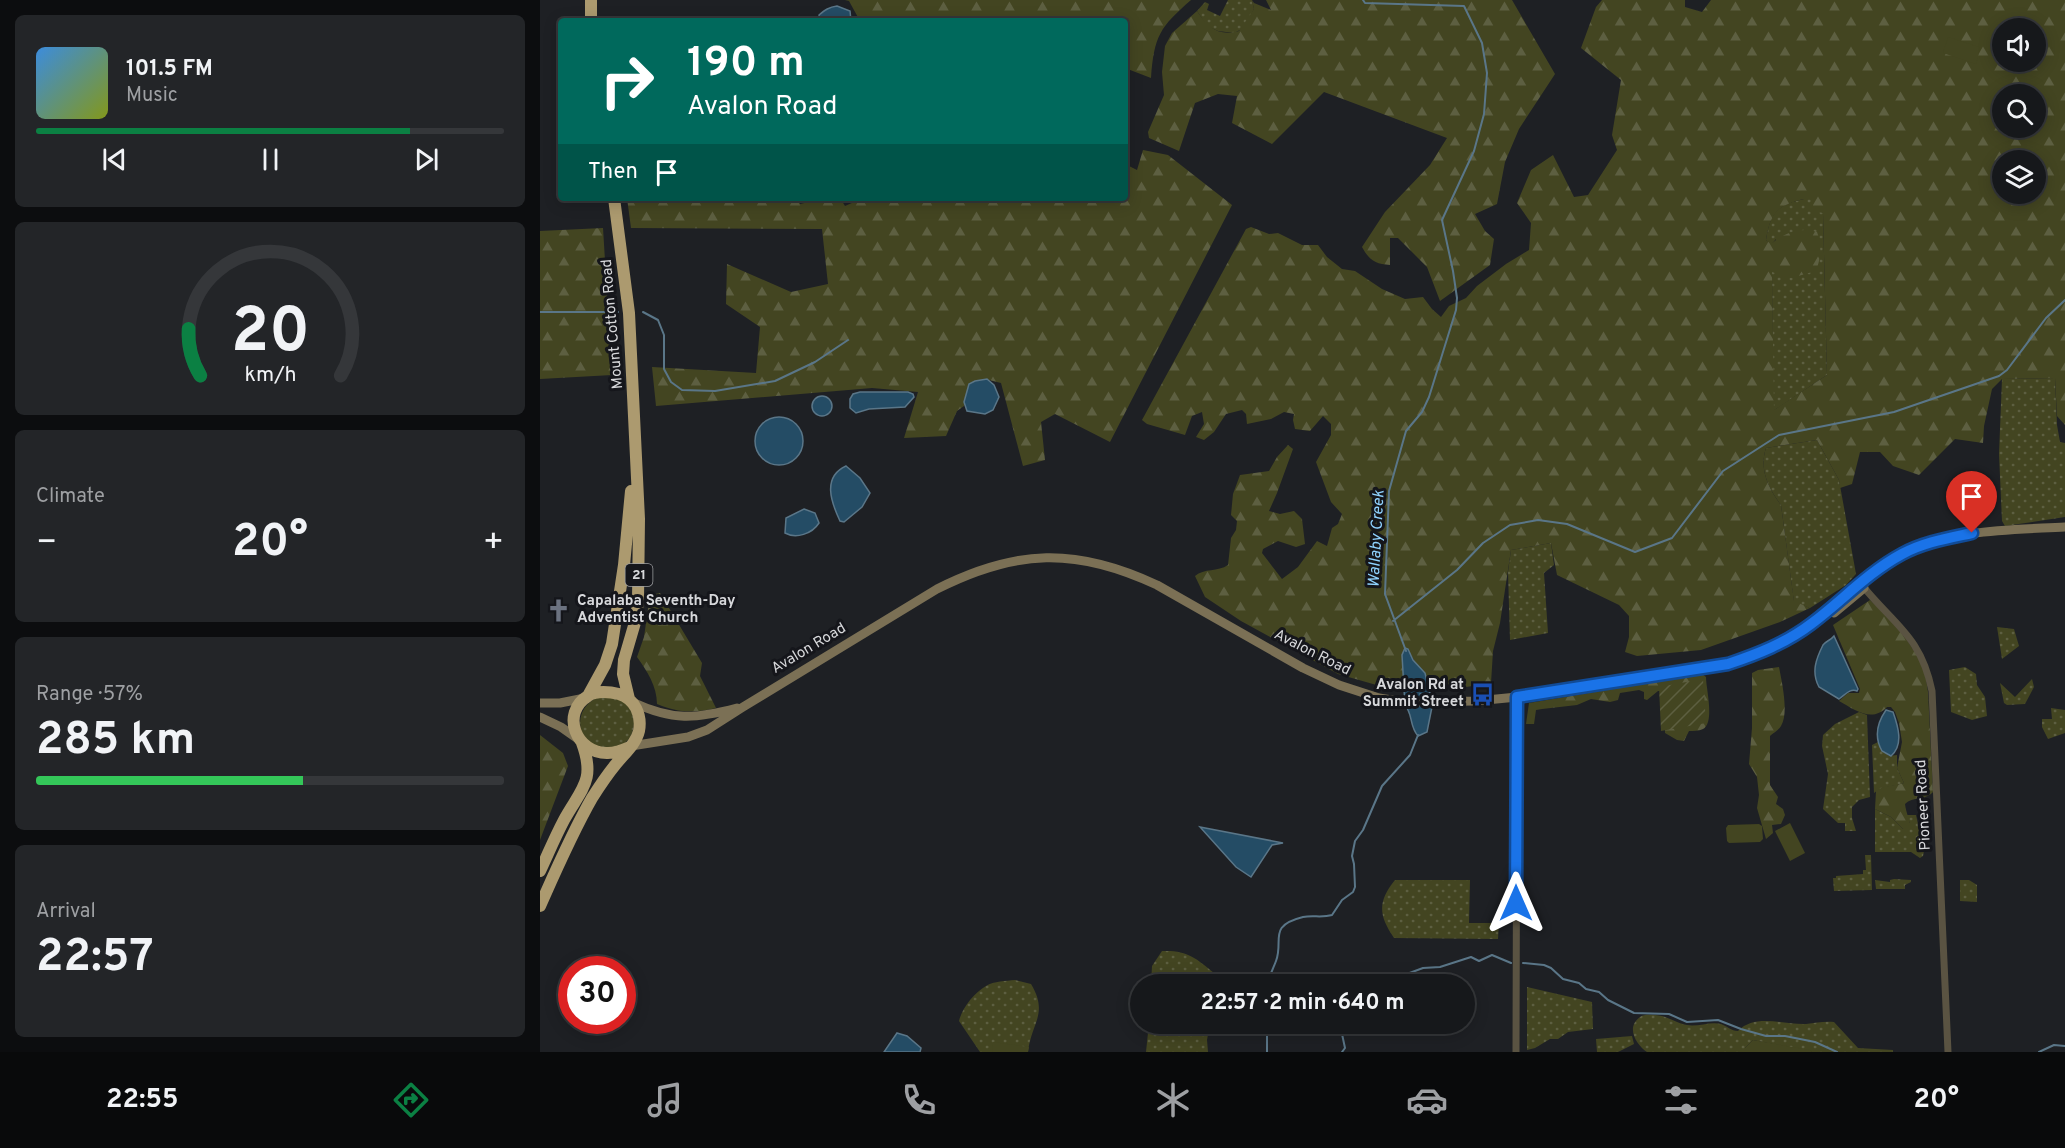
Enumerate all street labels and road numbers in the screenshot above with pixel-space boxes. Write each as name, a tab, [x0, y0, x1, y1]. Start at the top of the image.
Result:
street label: Mount Cotton Road	[598, 258, 628, 390]
road number: 21	[626, 564, 652, 586]
street label: Avalon Road	[768, 619, 850, 679]
street label: Avalon Road	[1270, 626, 1354, 680]
street label: Pioneer Road	[1912, 759, 1936, 851]

